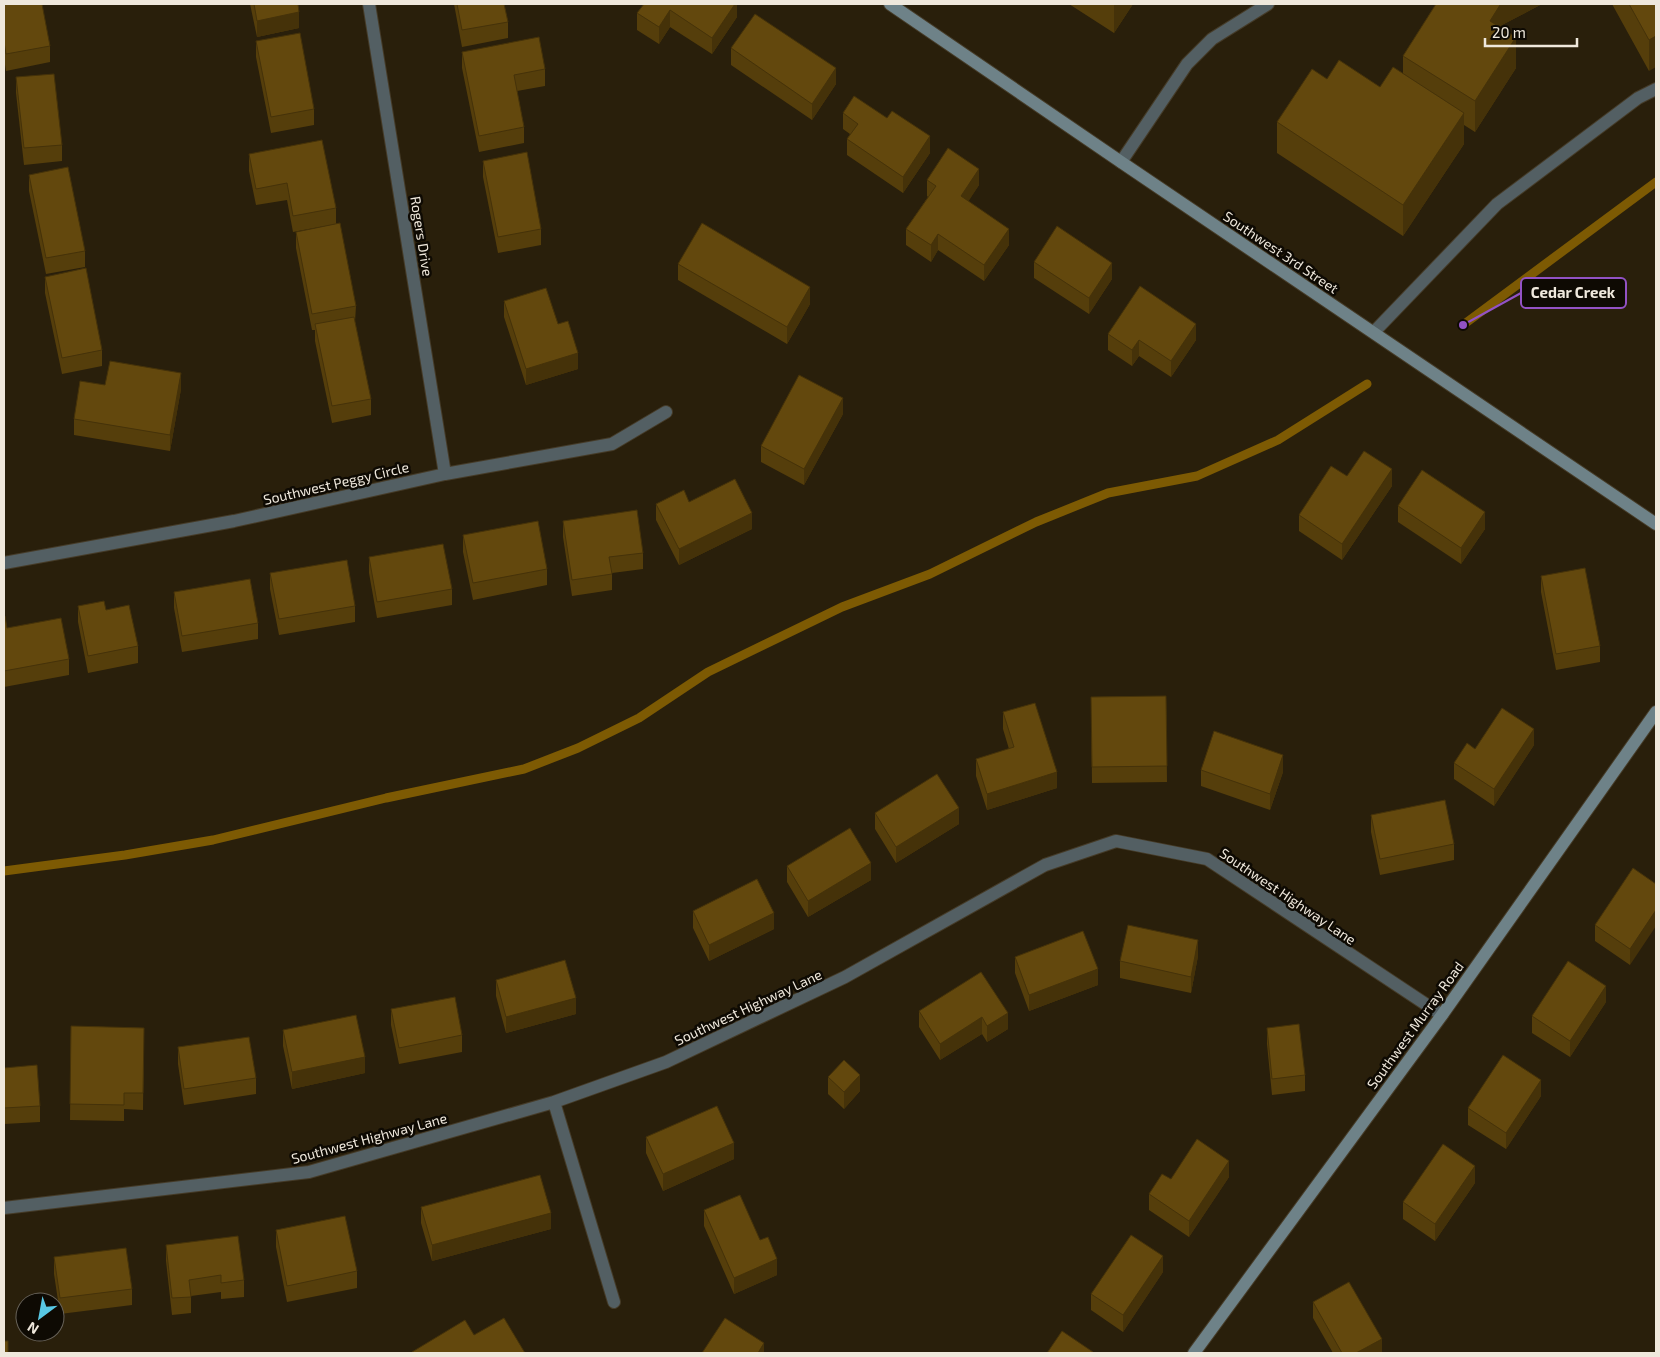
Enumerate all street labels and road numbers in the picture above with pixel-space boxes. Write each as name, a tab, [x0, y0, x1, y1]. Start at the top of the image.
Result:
street label: Rogers Drive	[407, 195, 437, 277]
street label: Southwest 3rd Street	[1220, 207, 1342, 297]
street label: Southwest Peggy Circle	[262, 458, 410, 508]
street label: Southwest Highway Lane	[1217, 844, 1359, 948]
street label: Southwest Murray Road	[1363, 958, 1467, 1092]
street label: Southwest Highway Lane	[672, 965, 824, 1049]
street label: Southwest Highway Lane	[289, 1109, 449, 1167]

